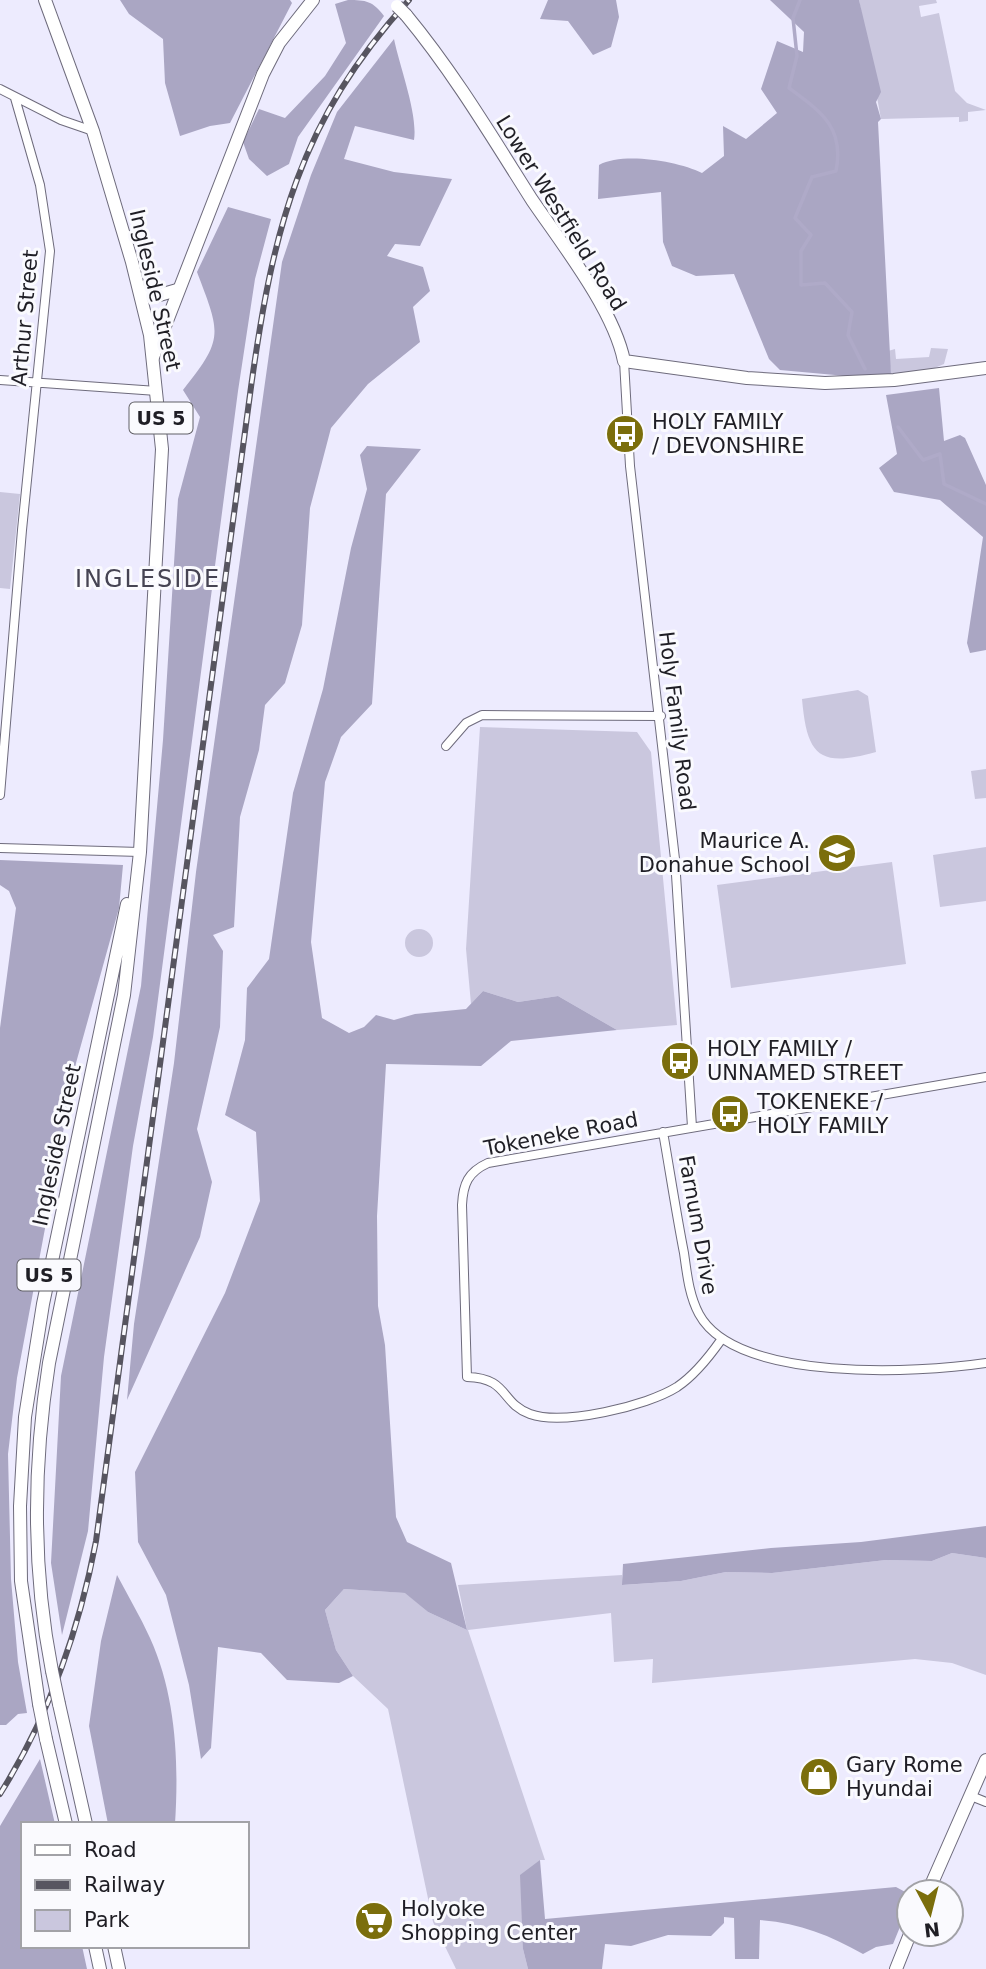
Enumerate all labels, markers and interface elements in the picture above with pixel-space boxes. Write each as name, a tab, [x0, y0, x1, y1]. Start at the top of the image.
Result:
street label: Lower Westfield Road	[491, 111, 631, 315]
street label: Ingleside Street	[125, 207, 185, 373]
street label: Arthur Street	[7, 249, 43, 387]
road number: US 5	[130, 402, 192, 434]
place label: HOLY FAMILY / DEVONSHIRE	[652, 410, 805, 458]
bus stop icon: HOLY FAMILY / DEVONSHIRE	[604, 413, 646, 455]
district label: INGLESIDE	[75, 565, 221, 593]
street label: Holy Family Road	[654, 630, 700, 812]
place label: Maurice A. Donahue School	[639, 829, 810, 877]
school or university icon: Maurice A. Donahue School	[816, 832, 858, 874]
place label: HOLY FAMILY / UNNAMED STREET	[707, 1037, 903, 1085]
bus stop icon: HOLY FAMILY / UNNAMED STREET	[659, 1040, 701, 1082]
street label: Ingleside Street	[28, 1062, 86, 1228]
place label: TOKENEKE / HOLY FAMILY	[756, 1090, 888, 1138]
bus stop icon: TOKENEKE / HOLY FAMILY	[709, 1093, 751, 1135]
street label: Tokeneke Road	[481, 1107, 640, 1161]
street label: Farnum Drive	[674, 1153, 722, 1297]
road number: US 5	[18, 1260, 80, 1290]
place label: Gary Rome Hyundai	[846, 1753, 963, 1801]
shop icon: Gary Rome Hyundai	[798, 1756, 840, 1798]
legend	[21, 1822, 248, 1948]
text: Road	[84, 1838, 137, 1862]
text: Railway	[84, 1873, 165, 1897]
north arrow	[895, 1878, 965, 1948]
place label: Holyoke Shopping Center	[401, 1897, 577, 1945]
supermarket icon: Holyoke Shopping Center	[353, 1900, 395, 1942]
text: Park	[84, 1908, 130, 1932]
text: N	[923, 1918, 941, 1942]

